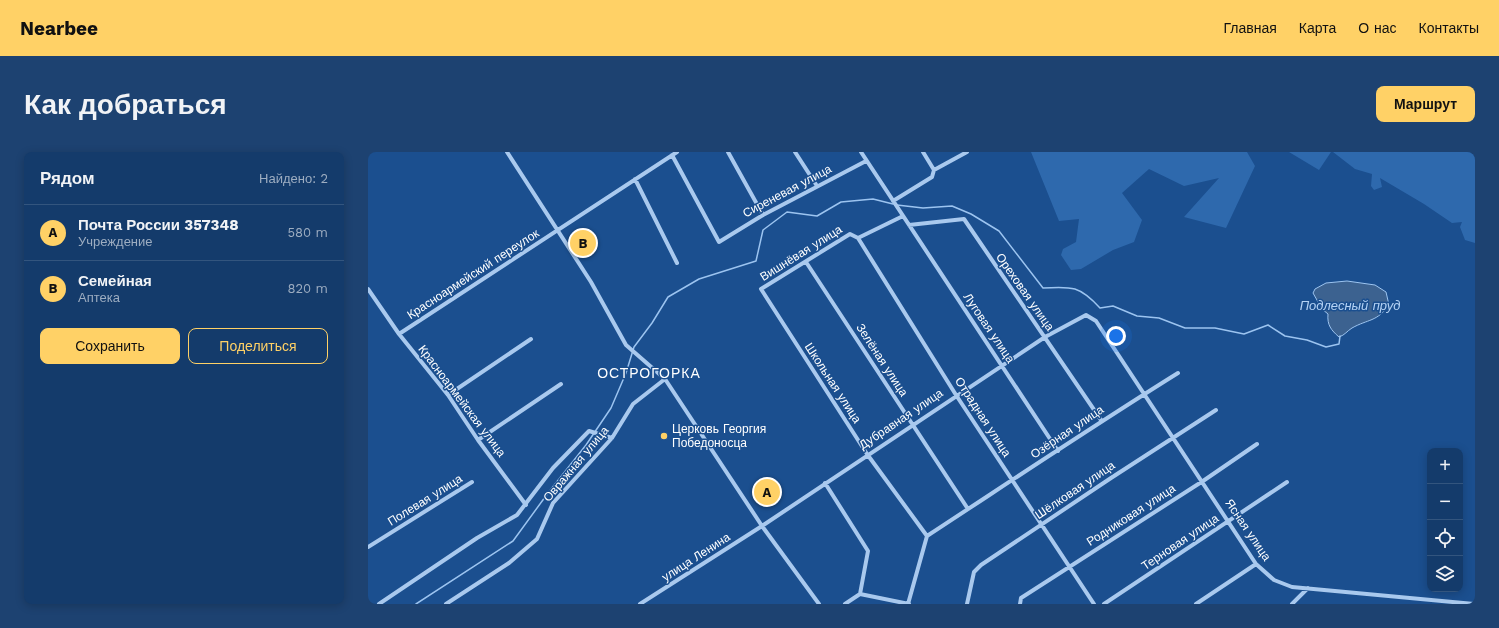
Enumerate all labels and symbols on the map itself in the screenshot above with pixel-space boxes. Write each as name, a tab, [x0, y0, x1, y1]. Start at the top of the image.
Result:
street label: Сиреневая улица	[740, 162, 834, 220]
street label: Вишнёвая улица	[757, 222, 845, 284]
street label: Красноармейский переулок	[404, 226, 542, 322]
pin: B	[570, 228, 596, 258]
street label: Ореховая улица	[993, 251, 1057, 334]
street label: Луговая улица	[960, 290, 1018, 366]
water label: Подлесный пруд	[1300, 298, 1400, 313]
street label: Зелёная улица	[853, 321, 911, 399]
your location	[1106, 326, 1126, 346]
street label: Школьная улица	[802, 340, 864, 426]
street label: Красноармейская улица	[415, 342, 509, 460]
district label: ОСТРОГОРКА	[597, 365, 701, 381]
street label: Отрадная улица	[952, 375, 1014, 460]
street label: Дубравная улица	[856, 386, 946, 452]
street label: Озёрная улица	[1028, 402, 1106, 462]
place label: Церковь Георгия Победоносца	[672, 422, 766, 450]
street label: Овражная улица	[540, 423, 612, 504]
marker: Церковь Георгия Победоносца	[659, 431, 669, 441]
street label: Шёлковая улица	[1032, 458, 1118, 522]
street label: Полевая улица	[385, 471, 465, 529]
pin: A	[754, 477, 780, 507]
street label: Родниковая улица	[1084, 481, 1178, 549]
street label: Ясная улица	[1222, 496, 1274, 564]
street label: Терновая улица	[1139, 511, 1221, 573]
street label: улица Ленина	[659, 530, 733, 584]

